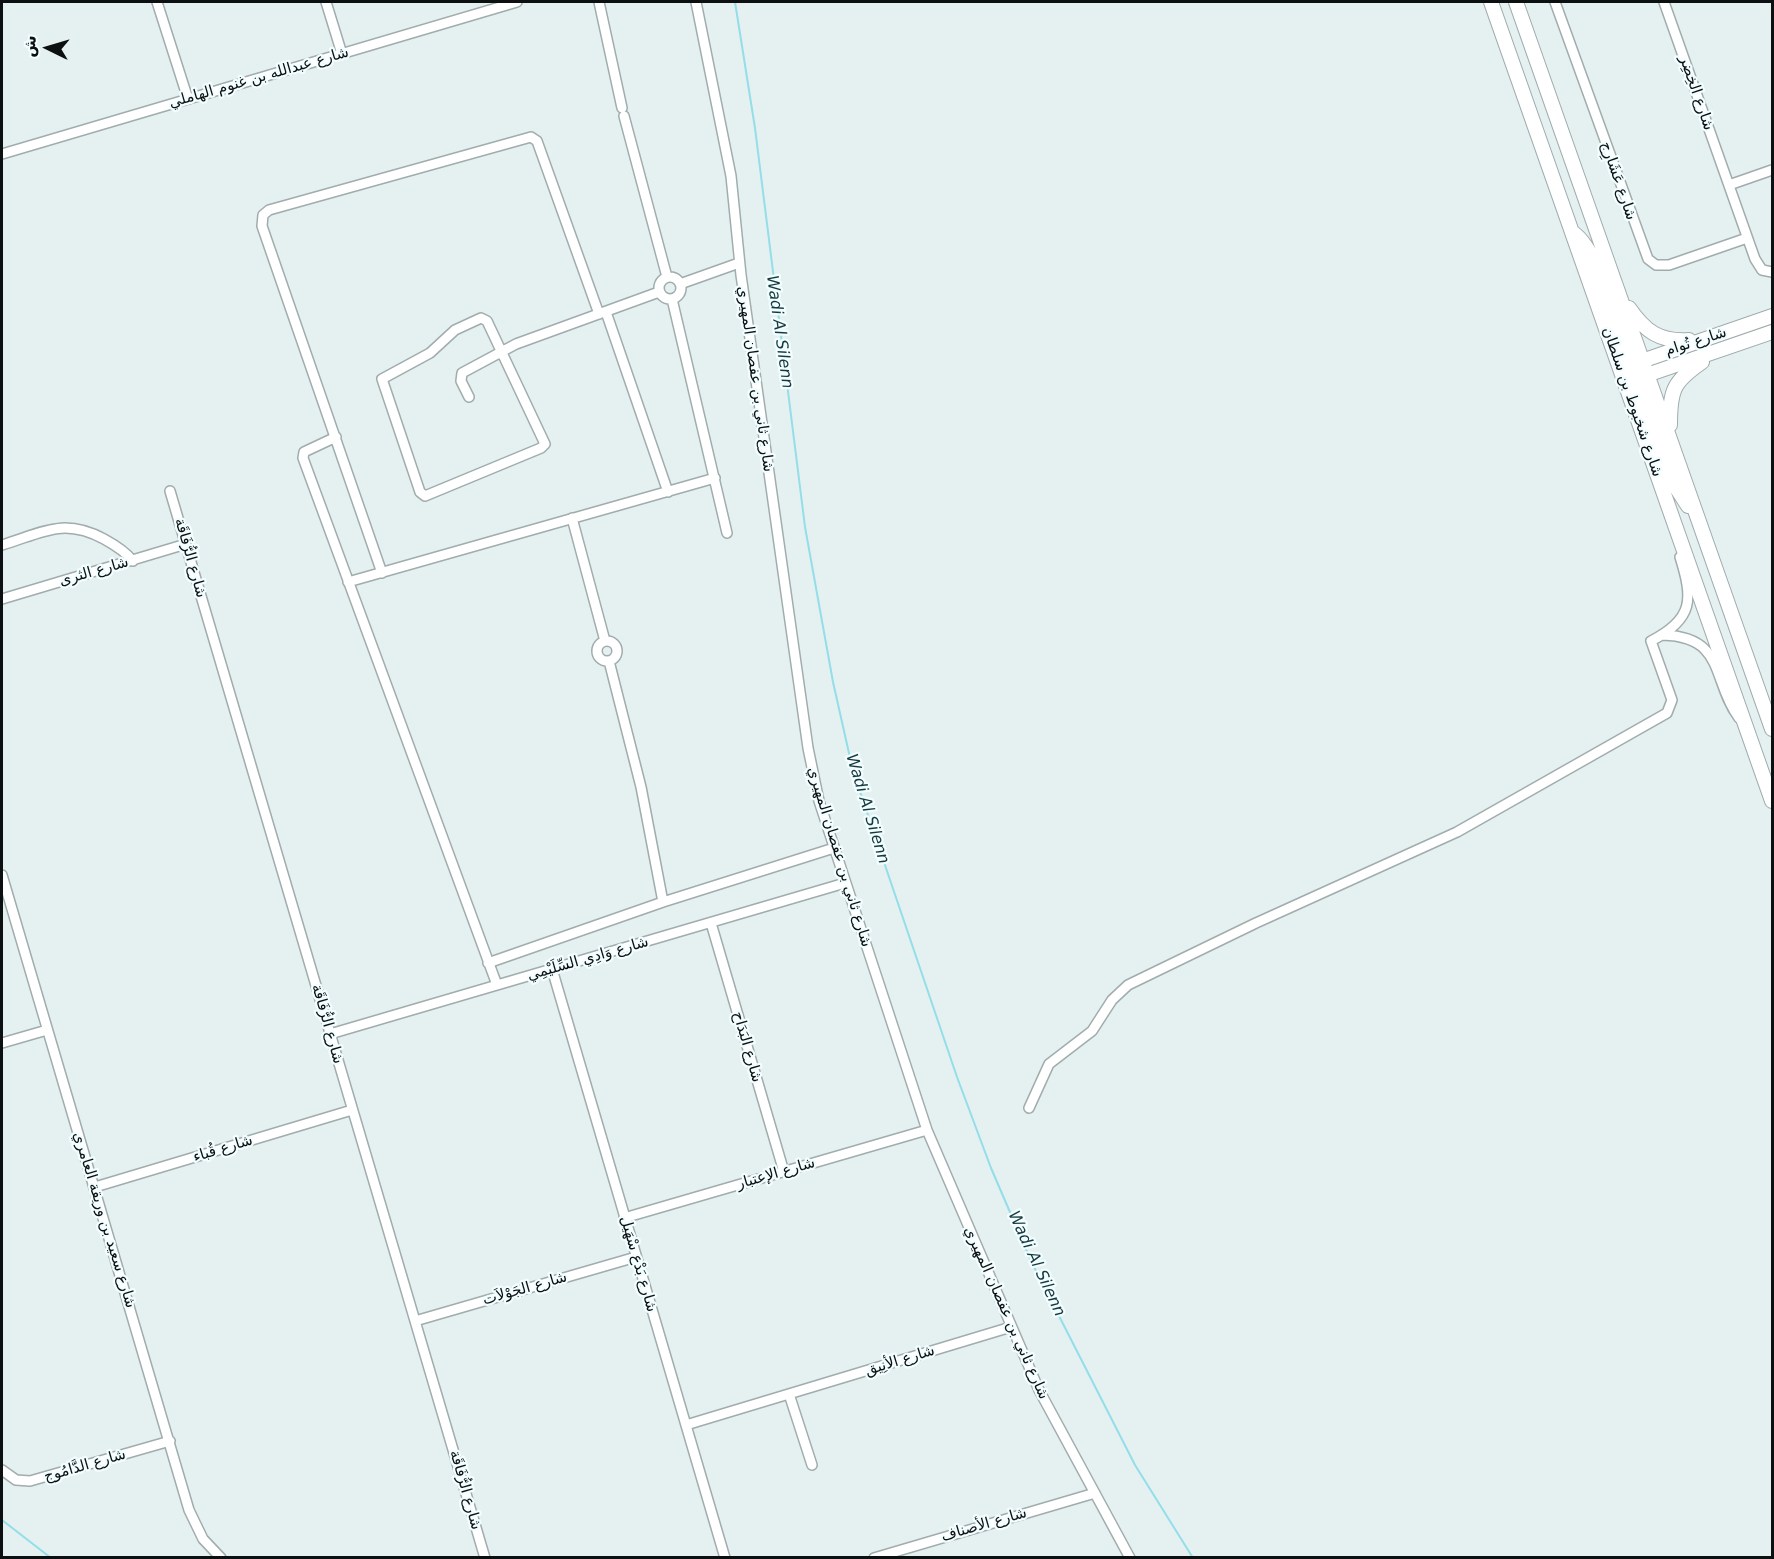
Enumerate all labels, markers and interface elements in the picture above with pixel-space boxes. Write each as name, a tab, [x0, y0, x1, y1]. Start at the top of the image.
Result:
north arrow	[18, 18, 78, 78]
text: ش	[19, 35, 40, 58]
street label: شارع عبدالله بن غنوم الهاملي	[167, 44, 351, 112]
street label: شارع الخِضِر	[1675, 53, 1717, 133]
street label: شارع عَشَارِج	[1596, 139, 1640, 223]
water label: Wadi Al Silenn	[762, 274, 796, 390]
street label: شارع ثاني بن عفصان المهيري	[733, 285, 777, 473]
street label: شارع تُوام	[1663, 324, 1729, 360]
street label: شارع شخبوط بن سلطان	[1598, 325, 1666, 479]
street label: شارع الرُّفَاقَة	[170, 516, 210, 600]
street label: شارع الثرى	[57, 554, 131, 590]
water label: Wadi Al Silenn	[841, 752, 893, 866]
street label: شارع ثاني بن عفصان المهيري	[803, 765, 875, 949]
street label: شارع وَادِي السِّلَيْمِي	[525, 933, 651, 985]
street label: شارع الرُّفَاقَة	[307, 982, 347, 1066]
street label: شارع البَدَاح	[728, 1009, 766, 1085]
street label: شارع سعيد بن وريقة العامري	[69, 1130, 139, 1310]
street label: شارع قُباء	[191, 1131, 255, 1167]
street label: شارع الإعتبار	[735, 1154, 817, 1194]
water label: Wadi Al Silenn	[1003, 1208, 1069, 1320]
street label: شارع بَدْع سْهَيل	[616, 1214, 660, 1314]
street label: شارع ثاني بن عفصان المهيري	[960, 1224, 1052, 1402]
street label: شارع الجَوْلاَت	[481, 1268, 569, 1310]
street label: شارع الأنِيق	[863, 1342, 937, 1380]
street label: شارع الدَّامُوج	[42, 1446, 128, 1486]
street label: شارع الرُّفَاقَة	[445, 1448, 485, 1532]
street label: شارع الأصناف	[939, 1504, 1029, 1546]

